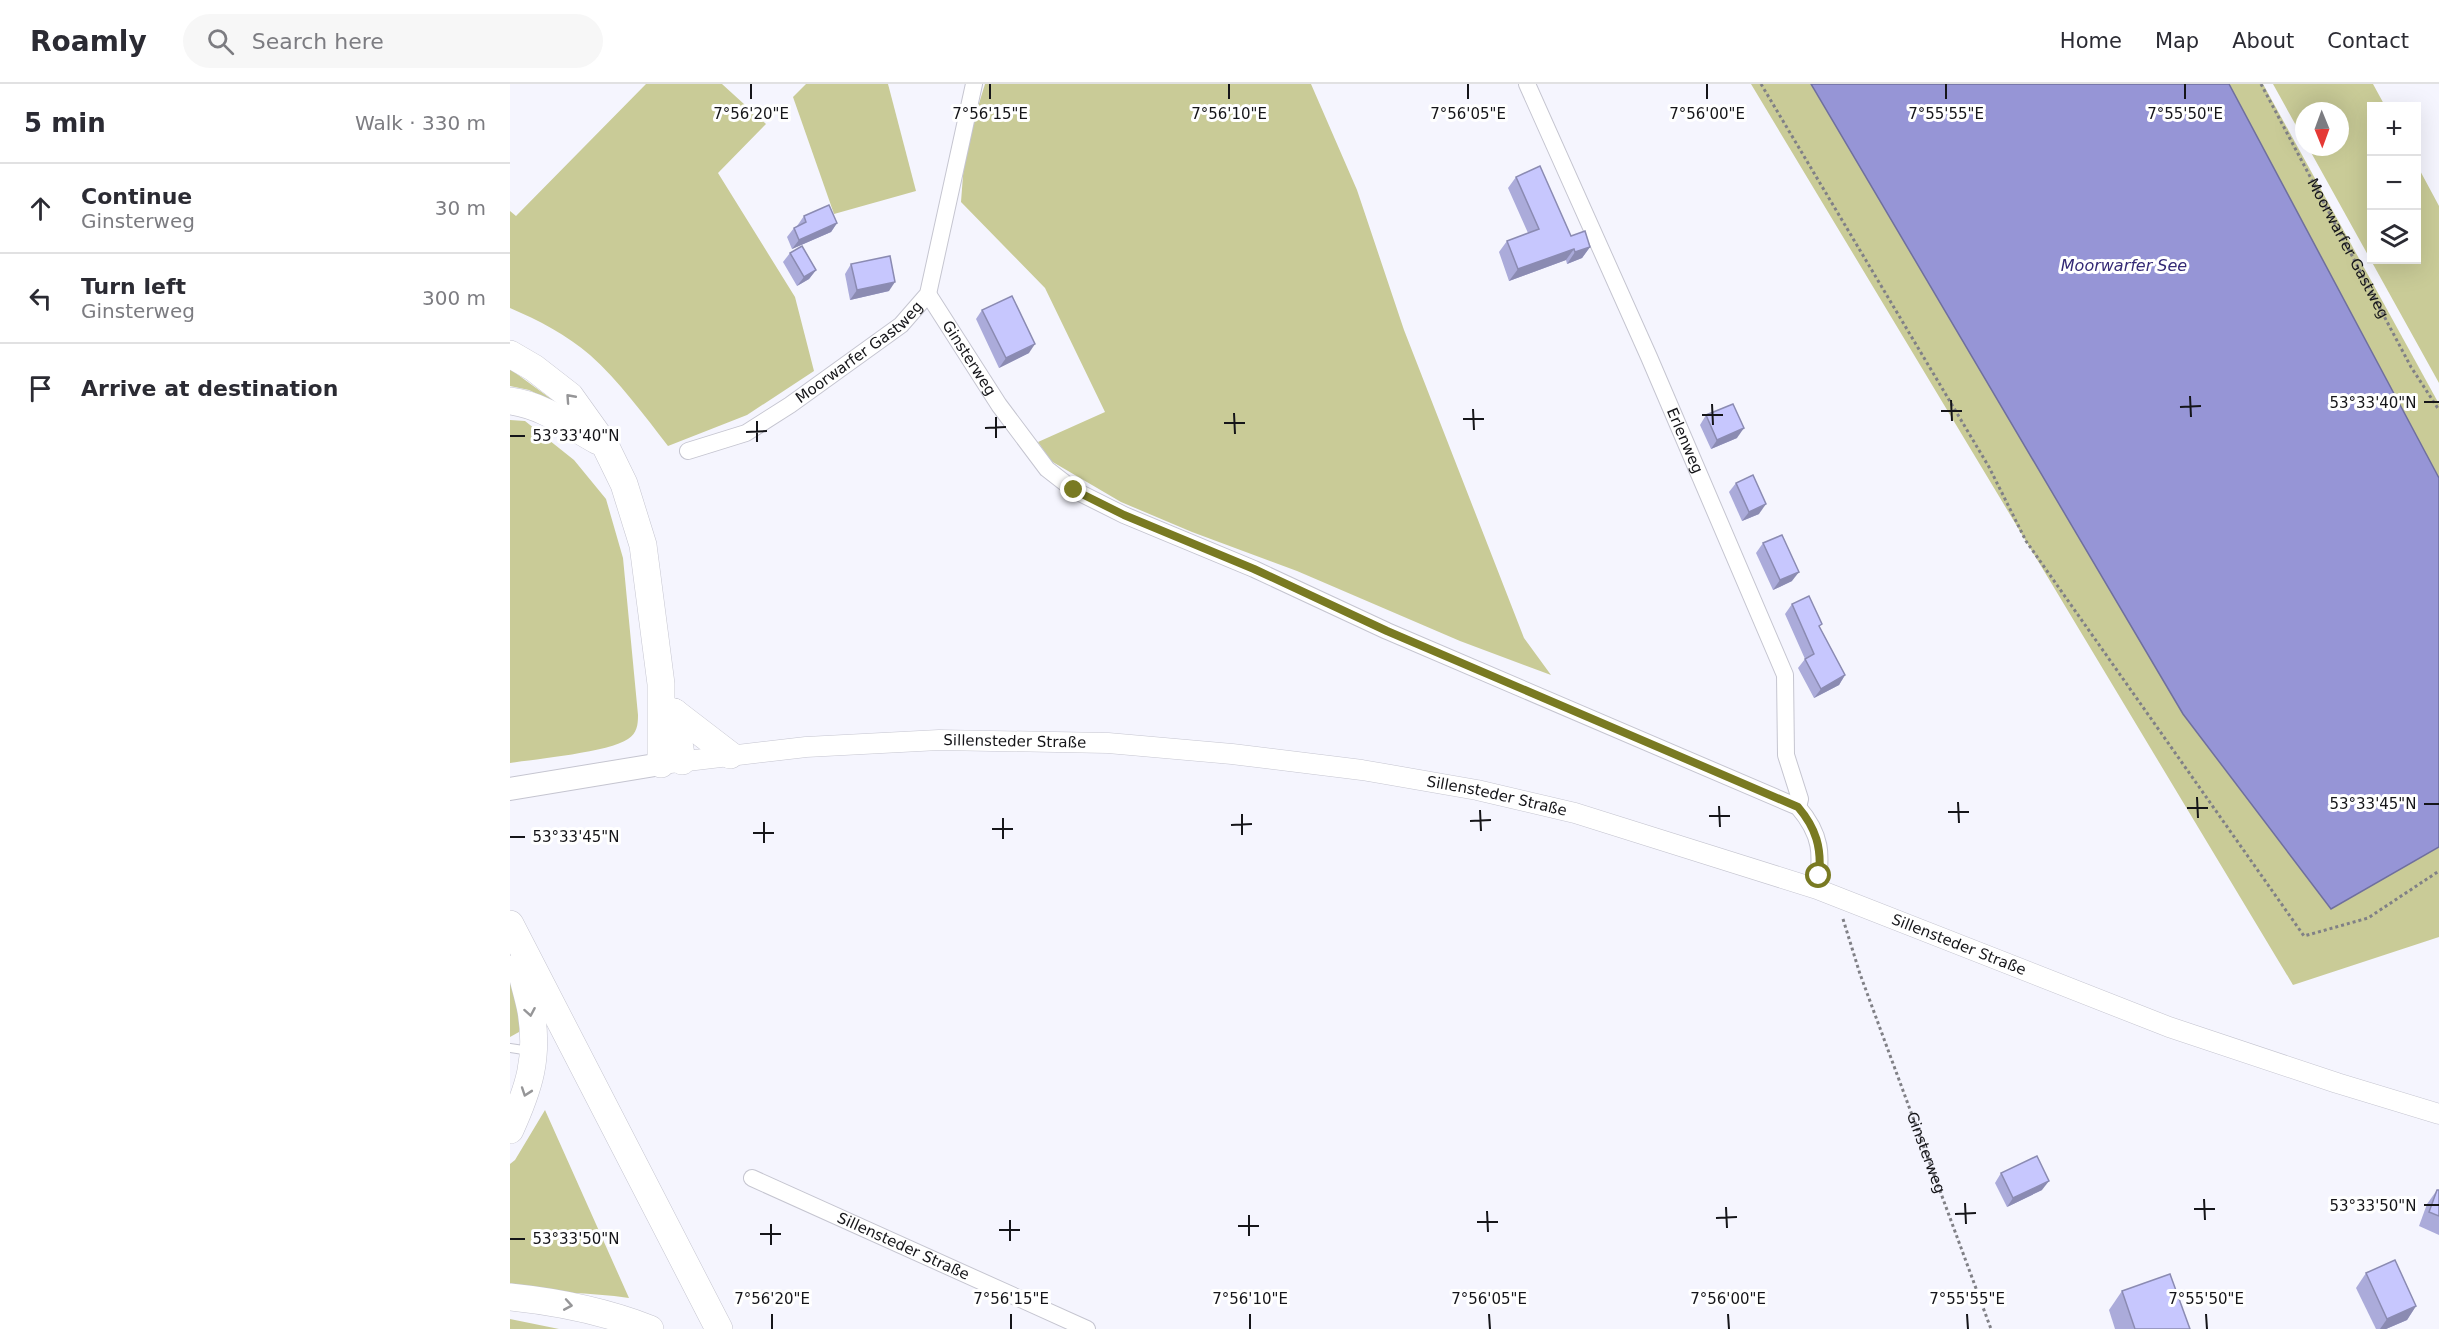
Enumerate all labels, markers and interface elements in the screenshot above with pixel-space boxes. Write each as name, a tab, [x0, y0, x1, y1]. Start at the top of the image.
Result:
search box	[183, 14, 603, 68]
text: Roamly	[30, 25, 147, 58]
icon: search	[204, 25, 237, 58]
text: Search here	[252, 29, 384, 54]
text: Home	[2060, 29, 2122, 53]
text: Map	[2155, 29, 2199, 53]
text: About	[2232, 29, 2294, 53]
text: Contact	[2327, 29, 2409, 53]
north arrow	[2295, 102, 2349, 156]
map controls	[2367, 102, 2421, 264]
button: +	[2367, 102, 2421, 156]
text: 7°56'20"E	[713, 105, 789, 123]
text: 7°56'15"E	[952, 105, 1028, 123]
text: 7°56'10"E	[1191, 105, 1267, 123]
text: 7°56'05"E	[1430, 105, 1506, 123]
text: 7°56'00"E	[1669, 105, 1745, 123]
text: 7°55'55"E	[1908, 105, 1984, 123]
text: 7°55'50"E	[2147, 105, 2223, 123]
text: 5 min	[24, 108, 106, 138]
text: Walk · 330 m	[355, 111, 486, 135]
button: −	[2367, 156, 2421, 210]
street label: Moorwarfer Gastweg	[2304, 175, 2393, 322]
text: Continue	[81, 184, 192, 209]
icon: ahead	[24, 192, 57, 225]
text: 30 m	[435, 196, 486, 220]
text: Ginsterweg	[81, 209, 195, 233]
button: layers	[2367, 210, 2421, 264]
water label: Moorwarfer See	[2061, 256, 2187, 275]
text: Turn left	[81, 274, 186, 299]
icon: left	[24, 282, 57, 315]
text: 300 m	[422, 286, 486, 310]
street label: Moorwarfer Gastweg	[792, 298, 926, 407]
text: Ginsterweg	[81, 299, 195, 323]
street label: Ginsterweg	[938, 317, 1000, 399]
icon: arrive	[24, 372, 57, 405]
text: Arrive at destination	[81, 376, 338, 401]
one-way arrow	[567, 394, 578, 405]
text: 53°33'40"N	[2329, 394, 2417, 412]
street label: Erlenweg	[1663, 405, 1707, 476]
text: 53°33'40"N	[532, 427, 620, 445]
route end	[1060, 476, 1086, 502]
street label: Sillensteder Straße	[943, 731, 1086, 752]
street label: Sillensteder Straße	[1425, 772, 1569, 820]
text: 53°33'45"N	[2329, 795, 2417, 813]
text: 53°33'45"N	[532, 828, 620, 846]
route start	[1805, 862, 1831, 888]
street label: Sillensteder Straße	[1889, 910, 2029, 979]
one-way arrow	[524, 1007, 536, 1017]
one-way arrow	[520, 1086, 533, 1096]
street label: Ginsterweg	[1903, 1109, 1949, 1196]
text: 53°33'50"N	[2329, 1197, 2417, 1215]
street label: Sillensteder Straße	[834, 1209, 972, 1284]
text: 53°33'50"N	[532, 1230, 620, 1248]
text: 7°56'20"E	[734, 1290, 810, 1308]
text: 7°56'15"E	[973, 1290, 1049, 1308]
text: 7°56'10"E	[1212, 1290, 1288, 1308]
text: 7°56'05"E	[1451, 1290, 1527, 1308]
text: 7°56'00"E	[1690, 1290, 1766, 1308]
text: 7°55'55"E	[1929, 1290, 2005, 1308]
text: 7°55'50"E	[2168, 1290, 2244, 1308]
one-way arrow	[563, 1298, 573, 1311]

